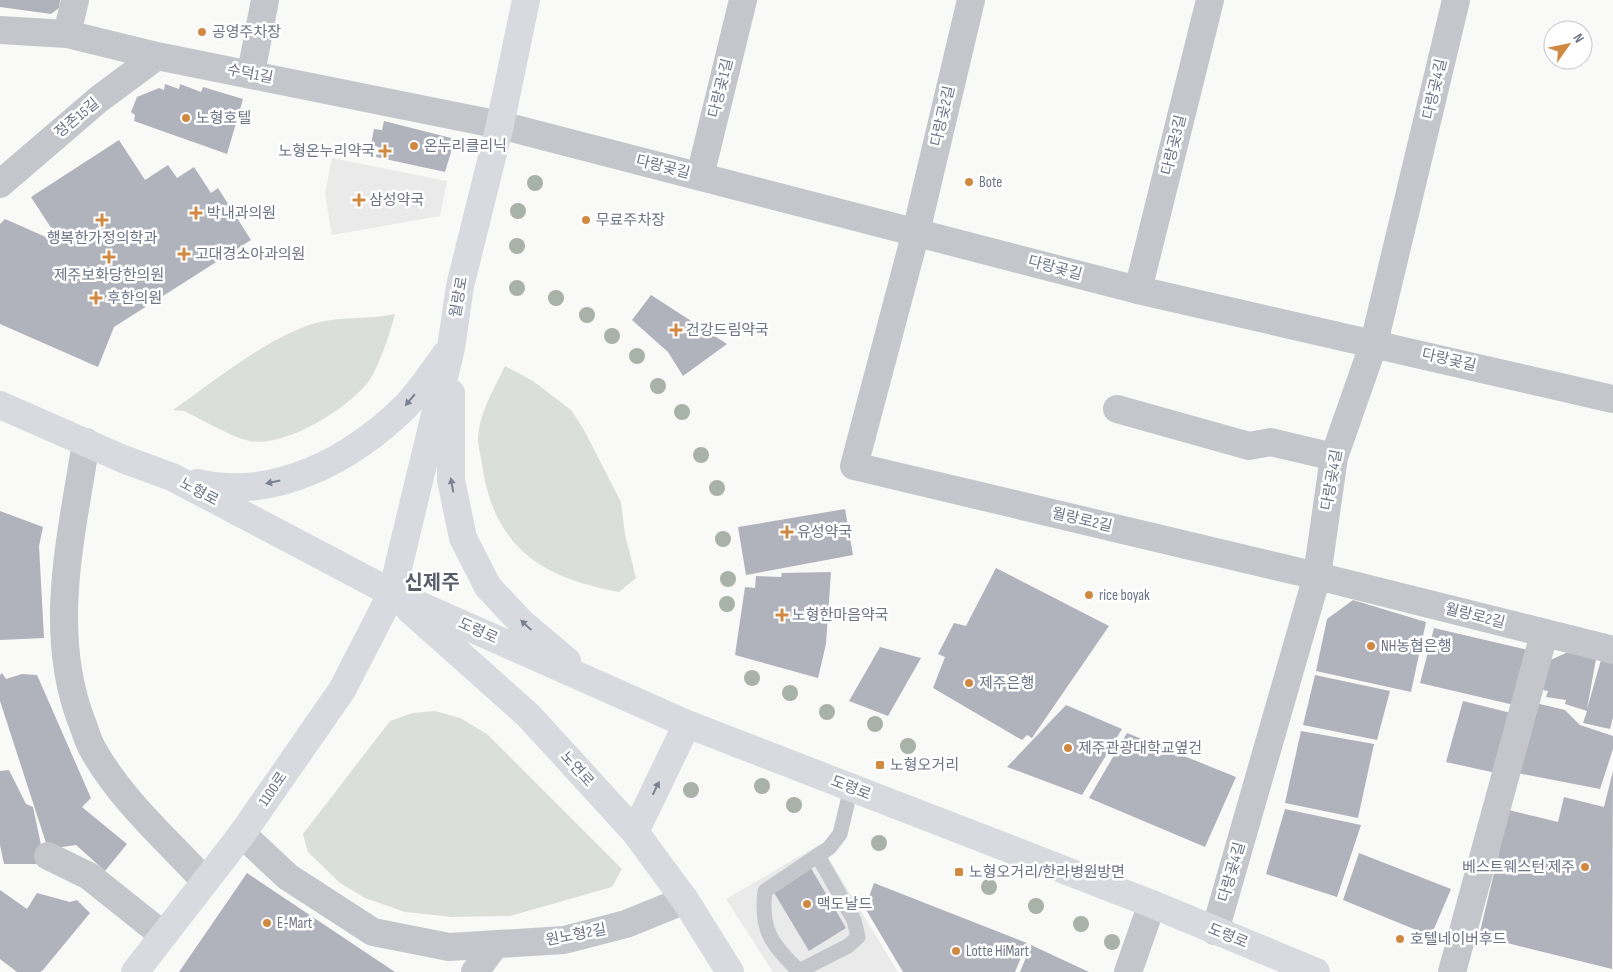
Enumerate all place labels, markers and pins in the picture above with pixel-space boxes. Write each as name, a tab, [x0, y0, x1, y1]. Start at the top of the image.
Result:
place label: 공영주차장	[212, 23, 281, 42]
marker: 공영주차장	[196, 26, 208, 38]
place label: 노형호텔	[196, 109, 251, 128]
marker: 노형호텔	[180, 112, 192, 124]
place label: 온누리클리닉	[424, 137, 507, 156]
marker: 온누리클리닉	[408, 140, 420, 152]
place label: 노형온누리약국	[278, 142, 375, 161]
marker: 노형온누리약국	[379, 145, 391, 157]
place label: Bote	[979, 173, 1002, 192]
marker: Bote	[963, 176, 975, 188]
place label: 삼성약국	[369, 191, 424, 210]
marker: 삼성약국	[353, 194, 365, 206]
place label: 박내과의원	[207, 204, 276, 223]
marker: 박내과의원	[189, 206, 203, 220]
place label: 무료주차장	[596, 211, 665, 230]
marker: 행복한가정의학과	[95, 213, 109, 227]
marker: 무료주차장	[580, 214, 592, 226]
place label: 행복한가정의학과	[47, 229, 157, 248]
place label: 고대경소아과의원	[195, 245, 305, 264]
marker: 고대경소아과의원	[177, 247, 191, 261]
marker: 제주보화당한의원	[102, 250, 116, 264]
place label: 제주보화당한의원	[54, 266, 164, 285]
place label: 후한의원	[107, 289, 162, 308]
marker: 후한의원	[89, 291, 103, 305]
place label: 건강드림약국	[686, 321, 769, 340]
marker: 건강드림약국	[670, 324, 682, 336]
place label: 유성약국	[797, 523, 852, 542]
marker: 유성약국	[781, 526, 793, 538]
place label: rice boyak	[1099, 586, 1150, 605]
marker: rice boyak	[1083, 589, 1095, 601]
place label: 노형한마음약국	[792, 606, 889, 625]
marker: 노형한마음약국	[776, 609, 788, 621]
place label: NH농협은행	[1381, 637, 1451, 656]
marker: NH농협은행	[1365, 640, 1377, 652]
place label: 제주은행	[979, 674, 1034, 693]
marker: 제주은행	[963, 677, 975, 689]
place label: 제주관광대학교옆건	[1078, 739, 1202, 758]
marker: 제주관광대학교옆건	[1062, 742, 1074, 754]
place label: 노형오거리	[890, 756, 959, 775]
marker: 노형오거리	[874, 759, 886, 771]
place label: 베스트웨스턴 제주	[1462, 858, 1575, 877]
marker: 베스트웨스턴 제주	[1579, 861, 1591, 873]
place label: 노형오거리/한라병원방면	[969, 863, 1125, 882]
marker: 노형오거리/한라병원방면	[953, 866, 965, 878]
place label: 맥도날드	[817, 895, 872, 914]
marker: 맥도날드	[801, 898, 813, 910]
place label: E-Mart	[277, 914, 313, 933]
marker: E-Mart	[261, 917, 273, 929]
place label: 호텔네이버후드	[1410, 930, 1507, 949]
marker: 호텔네이버후드	[1394, 933, 1406, 945]
place label: Lotte HiMart	[966, 942, 1030, 961]
marker: Lotte HiMart	[950, 945, 962, 957]

